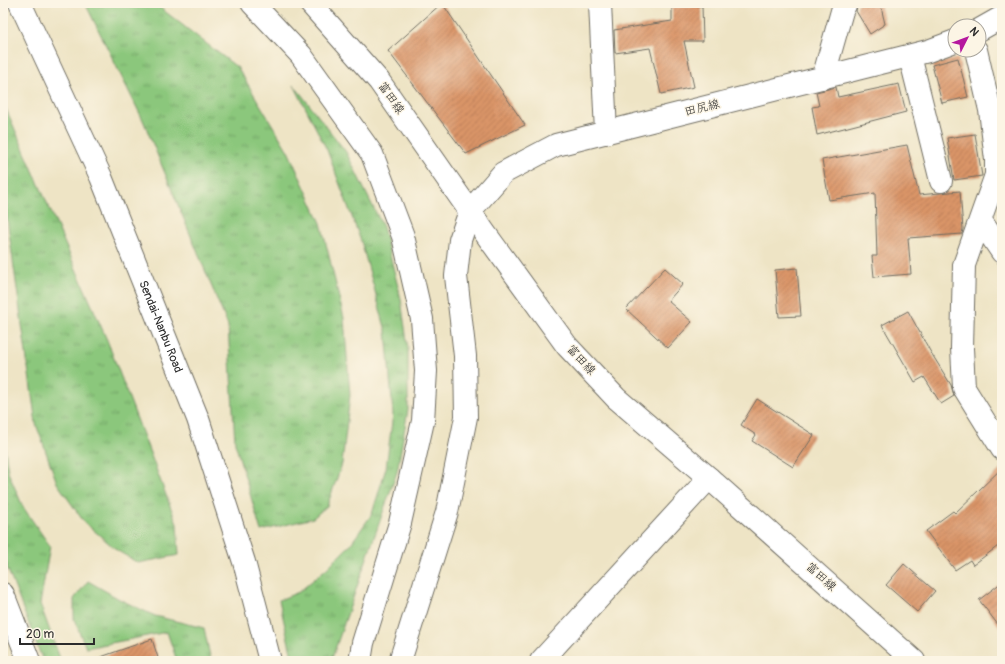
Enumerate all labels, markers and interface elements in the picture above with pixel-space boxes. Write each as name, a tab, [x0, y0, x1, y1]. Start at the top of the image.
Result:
north arrow	[947, 18, 987, 58]
text: N	[967, 25, 982, 39]
street label: 富田線	[375, 79, 407, 117]
street label: 田尻線	[683, 96, 721, 120]
street label: Sendai-Nanbu Road	[136, 278, 186, 375]
street label: 富田線	[563, 342, 599, 378]
street label: 富田線	[803, 559, 839, 595]
scale bar	[20, 620, 94, 646]
text: 20 m	[26, 627, 55, 642]

